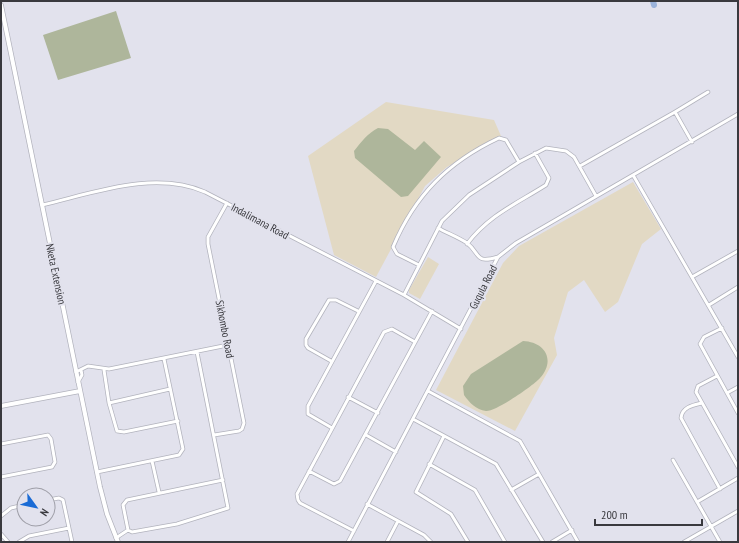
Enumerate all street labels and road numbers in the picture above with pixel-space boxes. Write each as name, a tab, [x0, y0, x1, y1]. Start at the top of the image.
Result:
street label: Indalimana Road	[229, 200, 291, 242]
street label: Nketa Extension	[43, 242, 69, 306]
street label: Guqula Road	[466, 262, 500, 311]
street label: Sikhombo Road	[213, 299, 238, 359]

